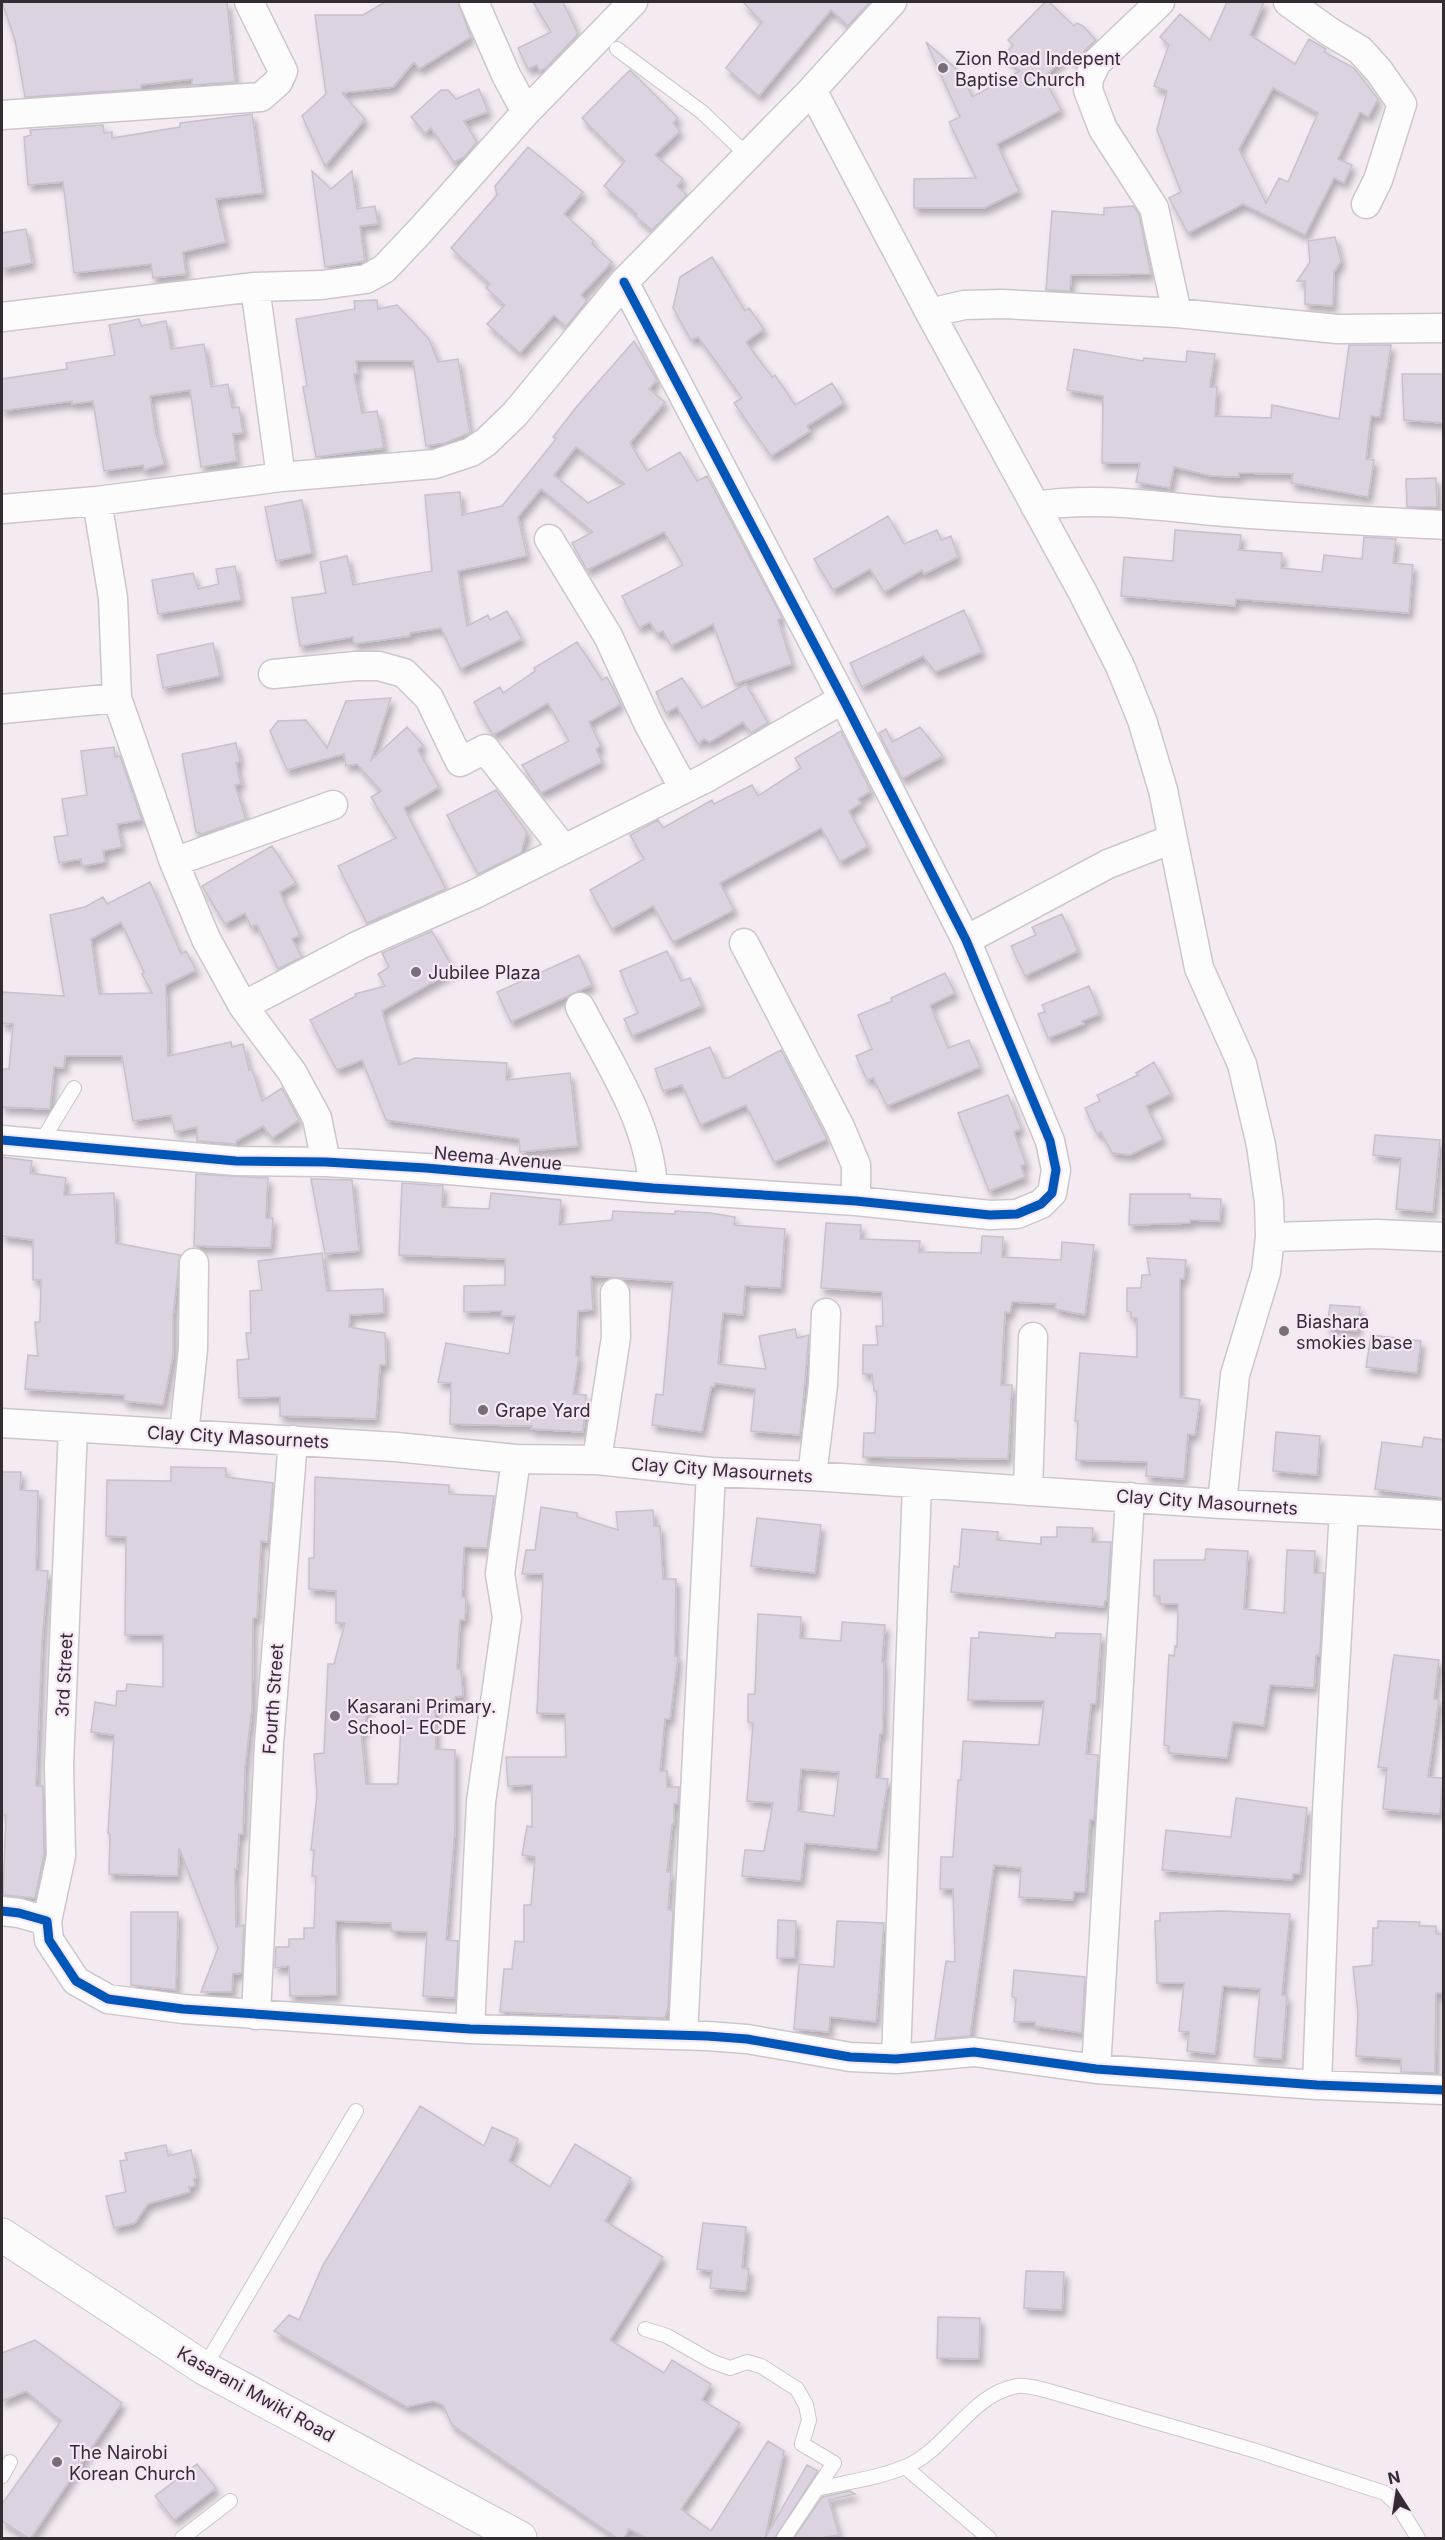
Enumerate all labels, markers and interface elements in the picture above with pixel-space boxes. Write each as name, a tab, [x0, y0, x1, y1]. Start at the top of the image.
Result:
place label: Zion Road Indepent Baptise Church	[955, 48, 1121, 90]
marker: Zion Road Indepent Baptise Church	[936, 61, 950, 75]
place label: Jubilee Plaza	[428, 962, 541, 983]
marker: Jubilee Plaza	[409, 965, 423, 979]
street label: Neema Avenue	[433, 1142, 563, 1174]
place label: Biashara smokies base	[1296, 1311, 1413, 1353]
marker: Biashara smokies base	[1277, 1324, 1291, 1338]
place label: Grape Yard	[495, 1400, 590, 1421]
marker: Grape Yard	[476, 1403, 490, 1417]
street label: Clay City Masournets	[146, 1422, 330, 1452]
street label: Clay City Masournets	[630, 1453, 814, 1487]
street label: Clay City Masournets	[1115, 1485, 1299, 1519]
street label: 3rd Street	[51, 1632, 77, 1718]
street label: Fourth Street	[259, 1643, 287, 1755]
place label: Kasarani Primary. School- ECDE	[347, 1696, 496, 1738]
marker: Kasarani Primary. School- ECDE	[328, 1709, 342, 1723]
street label: Kasarani Mwiki Road	[174, 2342, 338, 2446]
place label: The Nairobi Korean Church	[69, 2442, 196, 2484]
marker: The Nairobi Korean Church	[50, 2455, 64, 2469]
north arrow	[1367, 2462, 1427, 2522]
text: N	[1386, 2466, 1402, 2488]

